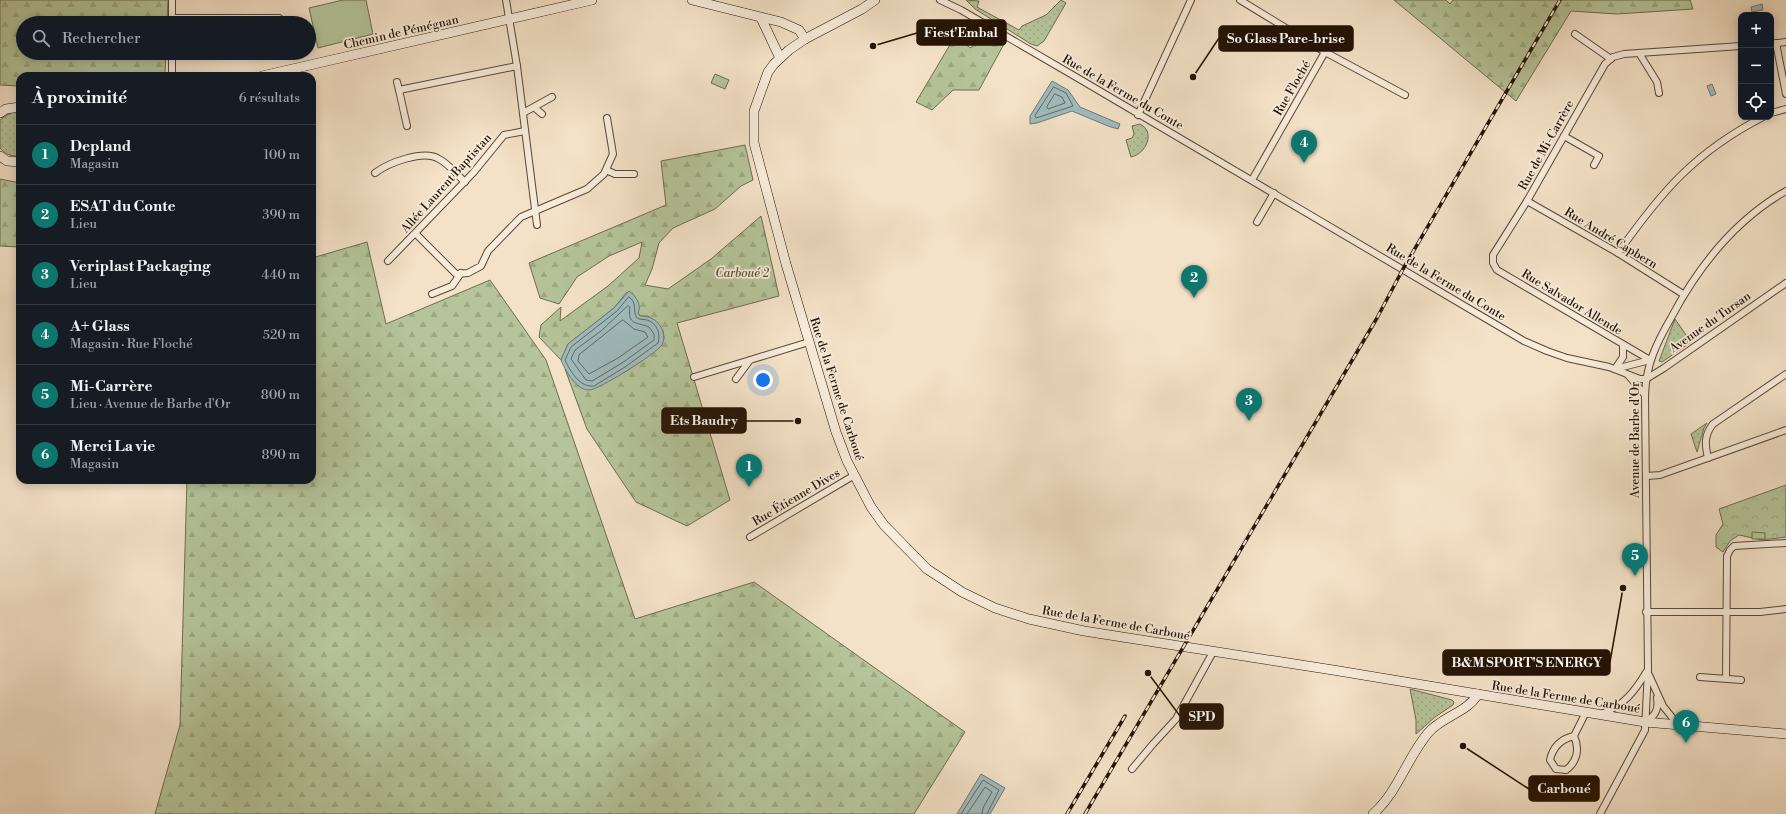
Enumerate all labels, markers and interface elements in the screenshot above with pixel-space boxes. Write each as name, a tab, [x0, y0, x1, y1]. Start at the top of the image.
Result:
street label: Chemin de Pémégnan	[342, 12, 460, 53]
map controls	[1738, 12, 1774, 120]
button: +	[1738, 12, 1774, 48]
search box	[16, 16, 316, 60]
callout: Fiest'Embal	[917, 20, 1006, 45]
text: Fiest'Embal	[924, 25, 999, 41]
callout: So Glass Pare-brise	[1219, 26, 1353, 51]
icon: search	[30, 27, 52, 49]
text: Rechercher	[62, 29, 141, 48]
text: So Glass Pare-brise	[1227, 31, 1345, 47]
button: −	[1738, 48, 1774, 84]
street label: Rue de la Ferme du Conte	[1060, 52, 1186, 133]
street label: Rue Floché	[1271, 58, 1314, 118]
button: locate	[1738, 84, 1774, 120]
text: À proximité	[32, 87, 127, 109]
text: 6 résultats	[239, 90, 300, 106]
street label: Rue de Mi-Carrère	[1515, 98, 1577, 193]
pin: 4	[1291, 130, 1317, 163]
street label: Allée Laurent Baptistan	[397, 131, 495, 237]
text: Depland	[70, 137, 131, 156]
text: 1	[42, 147, 48, 163]
text: 100 m	[264, 147, 300, 163]
text: Magasin	[70, 156, 119, 172]
text: ESAT du Conte	[70, 197, 176, 216]
street label: Rue André Capbern	[1561, 205, 1660, 272]
text: 2	[41, 207, 49, 223]
text: 390 m	[262, 207, 300, 223]
text: Lieu	[70, 216, 97, 232]
street label: Rue de la Ferme du Conte	[1383, 241, 1508, 324]
text: Veriplast Packaging	[70, 257, 211, 276]
pin: 2	[1181, 265, 1207, 298]
park label: Carboué 2	[715, 266, 769, 281]
street label: Rue Salvador Allende	[1519, 266, 1625, 338]
text: 3	[41, 267, 49, 283]
text: 440 m	[262, 267, 300, 283]
text: Lieu	[70, 276, 97, 292]
street label: Avenue du Tursan	[1666, 289, 1754, 357]
street label: Rue de la Ferme de Carboué	[806, 316, 867, 463]
text: A+ Glass	[70, 317, 130, 336]
text: 4	[41, 327, 49, 343]
text: 520 m	[263, 327, 300, 343]
text: Magasin · Rue Floché	[70, 336, 193, 352]
your location	[753, 370, 773, 390]
text: Mi-Carrère	[70, 377, 153, 396]
street label: Avenue de Barbe d'Or	[1628, 382, 1643, 499]
text: 5	[41, 387, 49, 403]
text: 800 m	[261, 387, 300, 403]
pin: 3	[1236, 388, 1262, 421]
text: Lieu · Avenue de Barbe d'Or	[70, 396, 231, 412]
callout: Ets Baudry	[662, 408, 746, 433]
text: Ets Baudry	[670, 413, 738, 429]
text: Merci La vie	[70, 437, 155, 456]
text: 6	[41, 447, 49, 463]
text: 890 m	[261, 447, 300, 463]
pin: 1	[736, 454, 762, 487]
text: Magasin	[70, 456, 119, 472]
street label: Rue Étienne Dives	[749, 464, 843, 529]
pin: 5	[1622, 543, 1648, 576]
street label: Rue de la Ferme de Carboué	[1041, 603, 1191, 644]
callout: B&M SPORT'S ENERGY	[1443, 650, 1610, 675]
text: B&M SPORT'S ENERGY	[1452, 655, 1602, 671]
street label: Rue de la Ferme de Carboué	[1491, 678, 1641, 717]
callout: SPD	[1180, 704, 1223, 729]
text: SPD	[1189, 709, 1215, 725]
pin: 6	[1673, 710, 1699, 743]
callout: Carboué	[1529, 776, 1599, 801]
text: Carboué	[1537, 781, 1591, 797]

